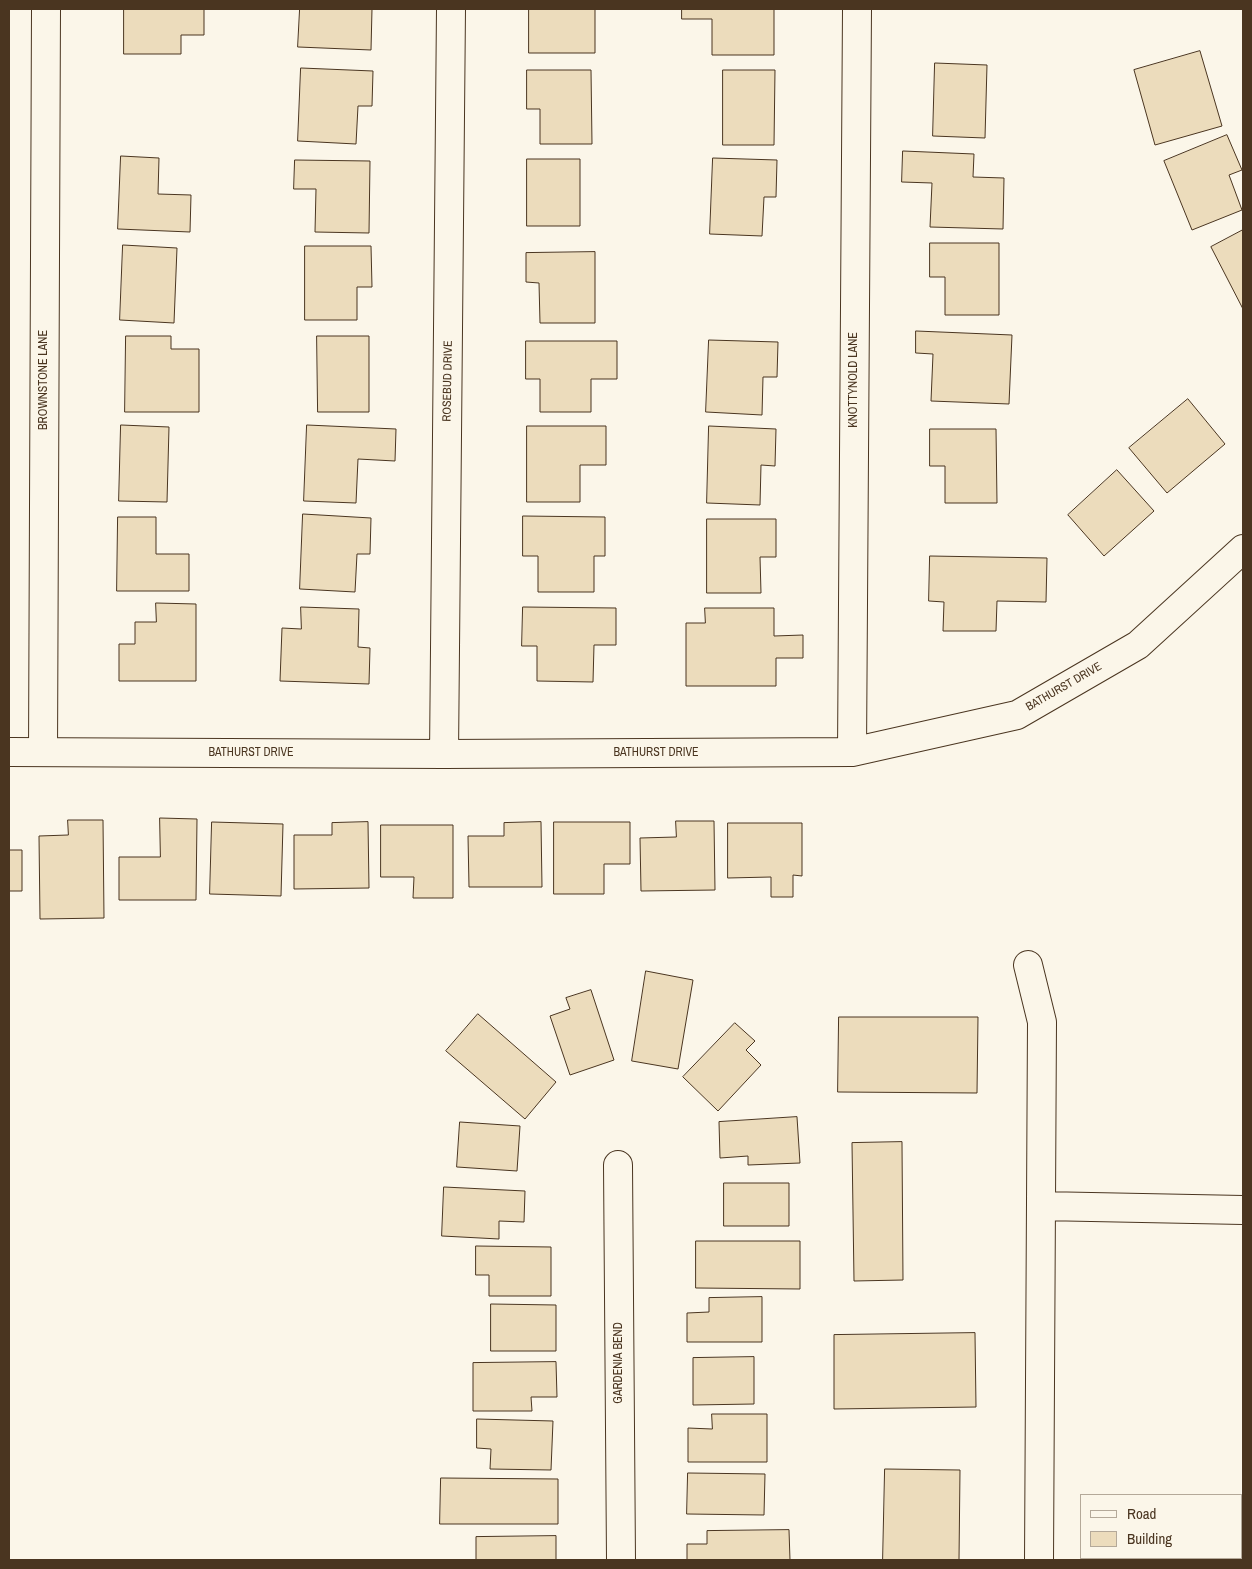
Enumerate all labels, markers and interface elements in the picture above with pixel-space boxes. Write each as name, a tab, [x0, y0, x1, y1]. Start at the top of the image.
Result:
street label: BROWNSTONE LANE	[37, 330, 51, 430]
street label: KNOTTYNOLD LANE	[847, 332, 861, 428]
street label: ROSEBUD DRIVE	[440, 340, 456, 422]
street label: BATHURST DRIVE	[1024, 659, 1104, 715]
street label: BATHURST DRIVE	[208, 746, 294, 760]
street label: BATHURST DRIVE	[613, 746, 699, 760]
street label: GARDENIA BEND	[612, 1322, 626, 1404]
legend	[1080, 1494, 1242, 1559]
text: Road	[1127, 1503, 1156, 1524]
text: Building	[1127, 1528, 1172, 1549]

